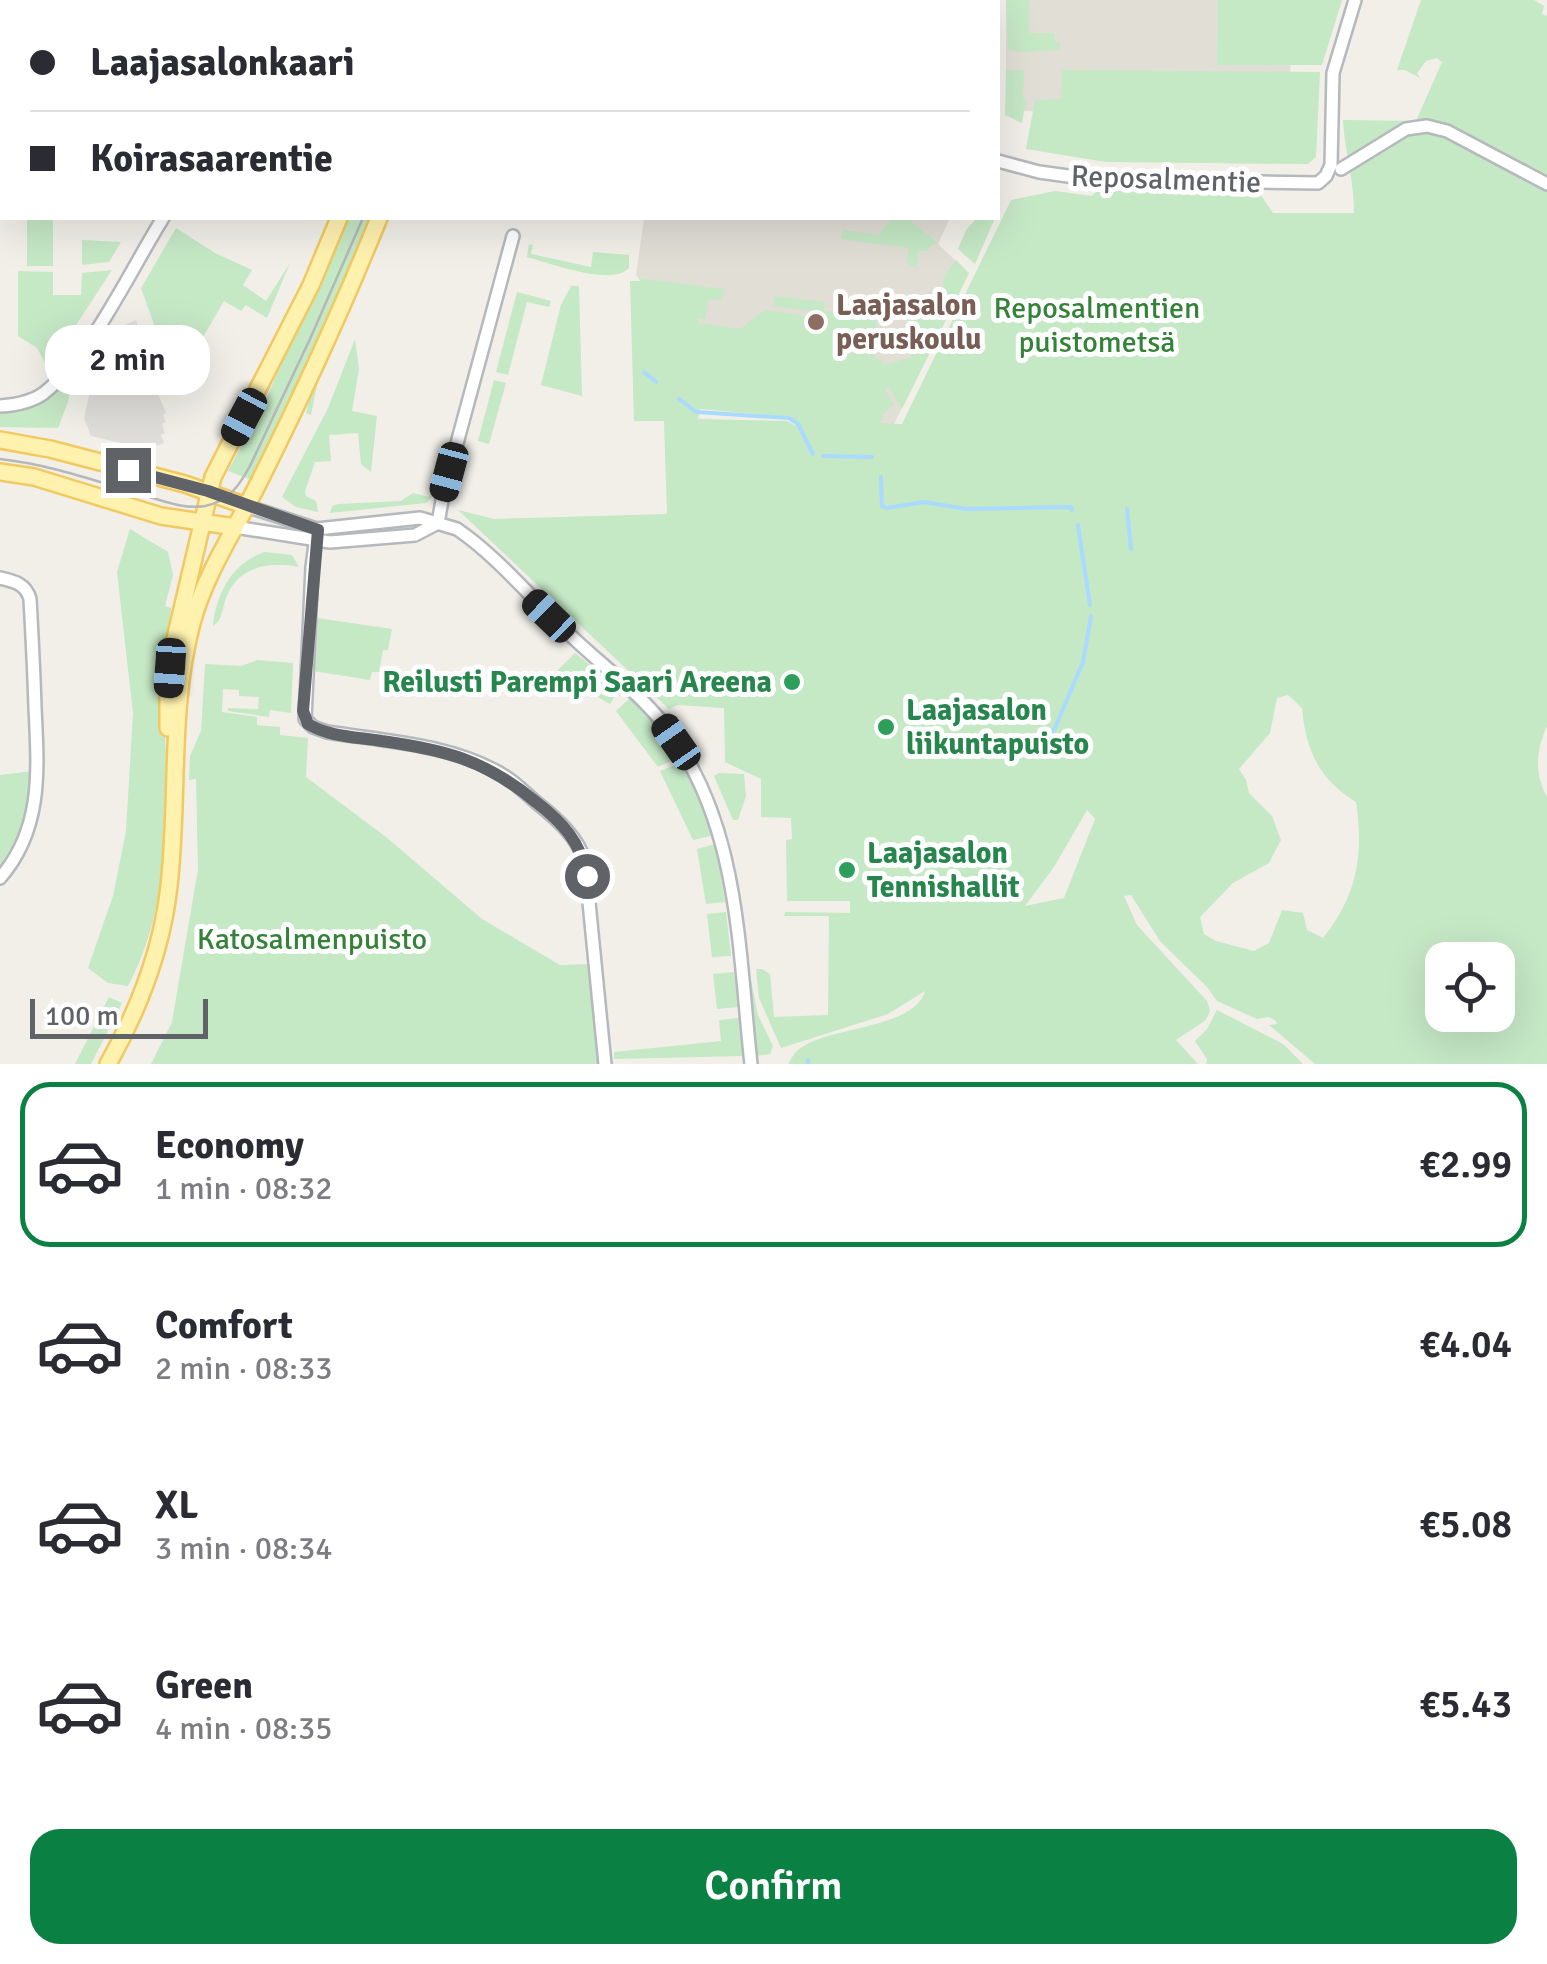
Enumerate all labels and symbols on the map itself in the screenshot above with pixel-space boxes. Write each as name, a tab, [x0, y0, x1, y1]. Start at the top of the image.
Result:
street label: Reposalmentie	[1070, 158, 1262, 201]
place label: Laajasalon peruskoulu	[836, 287, 982, 358]
park label: Reposalmentien puistometsä	[994, 290, 1200, 361]
marker: Laajasalon peruskoulu	[805, 311, 827, 333]
callout: 2 min	[46, 325, 210, 395]
car	[217, 383, 271, 451]
car	[427, 439, 471, 505]
route end	[106, 448, 151, 493]
car	[517, 584, 581, 648]
car	[153, 637, 187, 699]
place label: Reilusti Parempi Saari Areena	[382, 664, 772, 701]
marker: Reilusti Parempi Saari Areena	[781, 671, 803, 693]
place label: Laajasalon liikuntapuisto	[906, 692, 1089, 763]
car	[647, 709, 705, 775]
marker: Laajasalon liikuntapuisto	[875, 716, 897, 738]
place label: Laajasalon Tennishallit	[867, 835, 1019, 906]
route start	[565, 854, 610, 899]
marker: Laajasalon Tennishallit	[836, 859, 858, 881]
park label: Katosalmenpuisto	[197, 921, 427, 958]
scale bar	[30, 994, 208, 1038]

